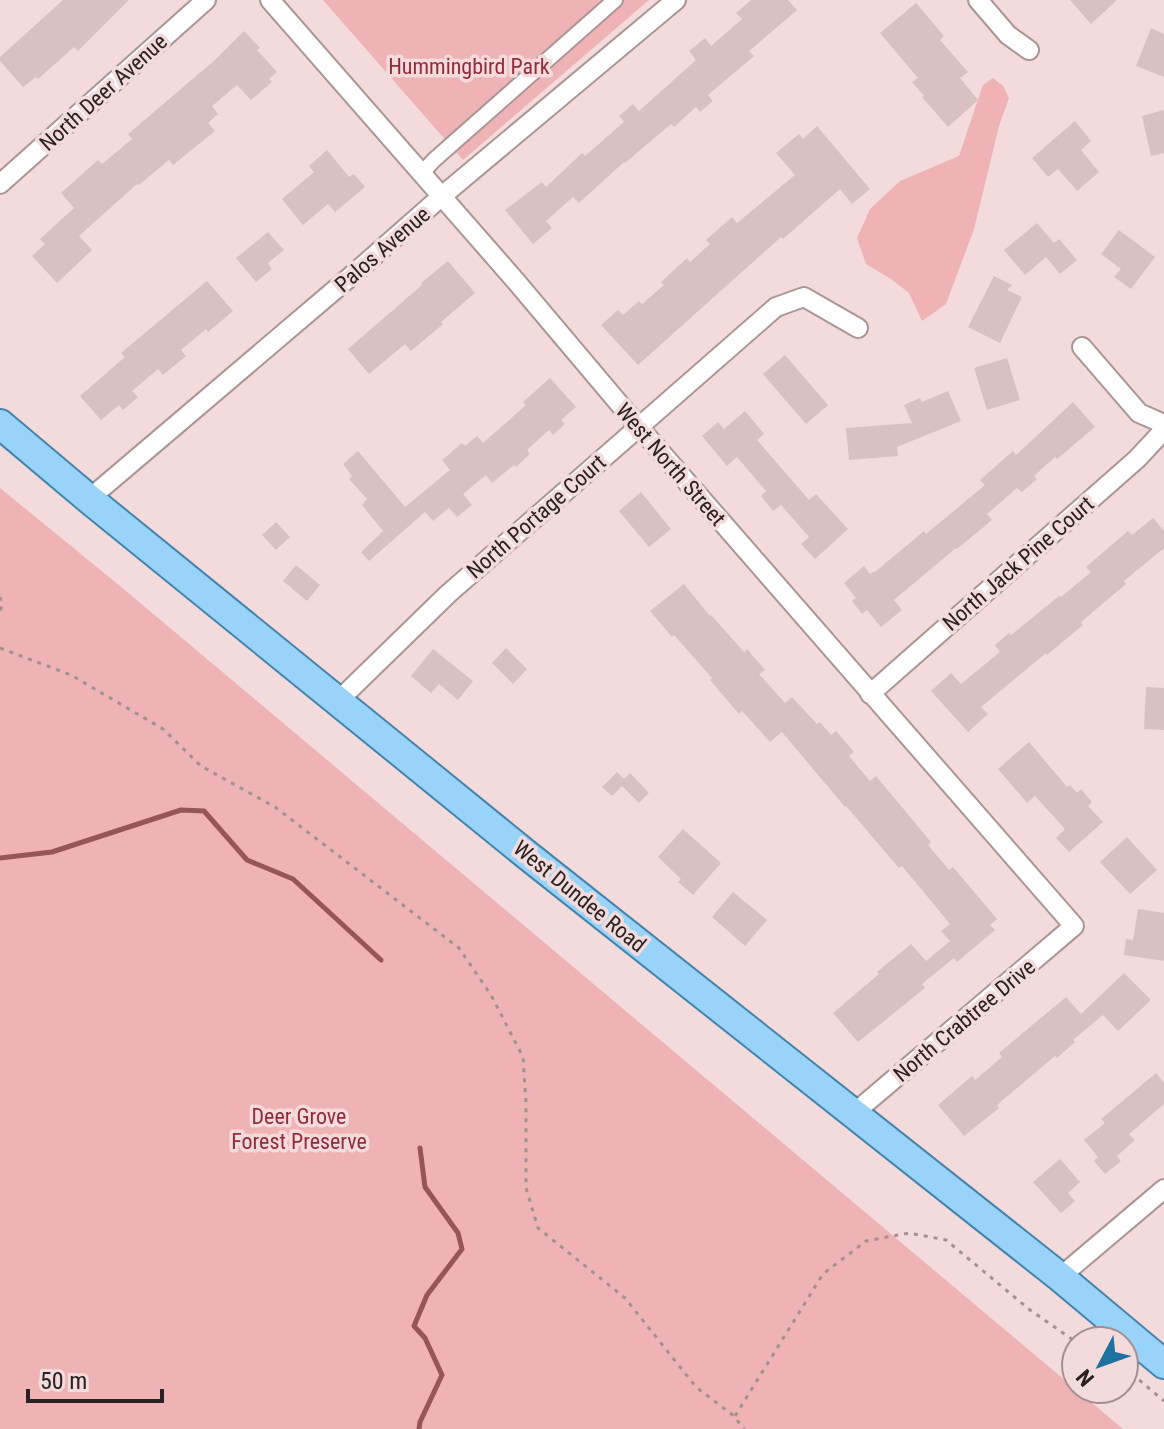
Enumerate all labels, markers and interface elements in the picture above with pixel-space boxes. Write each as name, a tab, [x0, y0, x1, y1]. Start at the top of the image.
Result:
street label: North Deer Avenue	[35, 29, 172, 156]
park label: Hummingbird Park	[388, 54, 550, 79]
street label: Palos Avenue	[330, 202, 435, 297]
street label: West North Street	[611, 398, 731, 531]
street label: North Portage Court	[462, 449, 611, 583]
street label: North Jack Pine Court	[938, 491, 1099, 636]
street label: West Dundee Road	[509, 835, 651, 957]
street label: North Crabtree Drive	[889, 954, 1040, 1087]
park label: Deer Grove Forest Preserve	[231, 1104, 367, 1154]
north arrow	[1060, 1325, 1140, 1405]
scale bar	[28, 1353, 162, 1403]
text: N	[1071, 1365, 1099, 1391]
text: 50 m	[40, 1367, 87, 1395]

